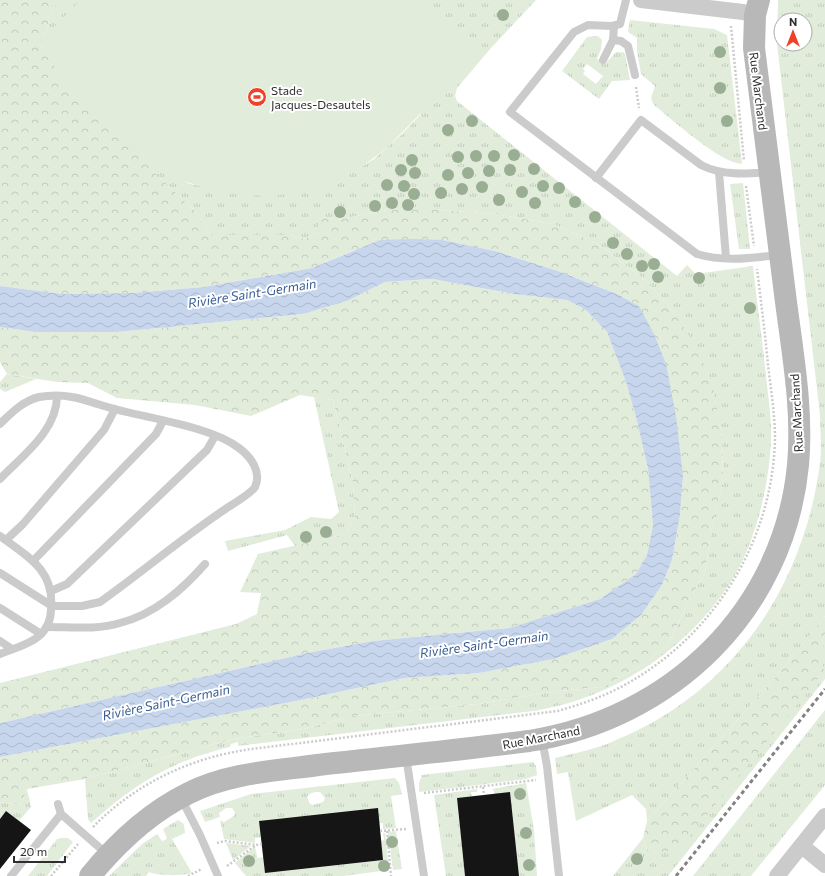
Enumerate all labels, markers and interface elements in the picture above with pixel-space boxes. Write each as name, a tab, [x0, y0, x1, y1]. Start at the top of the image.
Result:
north arrow	[773, 12, 813, 52]
text: N	[789, 15, 797, 28]
street label: Rue Marchand	[747, 51, 771, 131]
place label: Stade Jacques-Desautels	[271, 83, 371, 112]
sports icon: Stade Jacques-Desautels	[246, 86, 268, 108]
water label: Rivière Saint-Germain	[187, 275, 317, 311]
street label: Rue Marchand	[787, 373, 805, 453]
water label: Rivière Saint-Germain	[419, 627, 549, 661]
water label: Rivière Saint-Germain	[101, 681, 231, 723]
street label: Rue Marchand	[501, 723, 581, 751]
scale bar	[14, 838, 65, 864]
text: 20 m	[20, 844, 47, 858]

